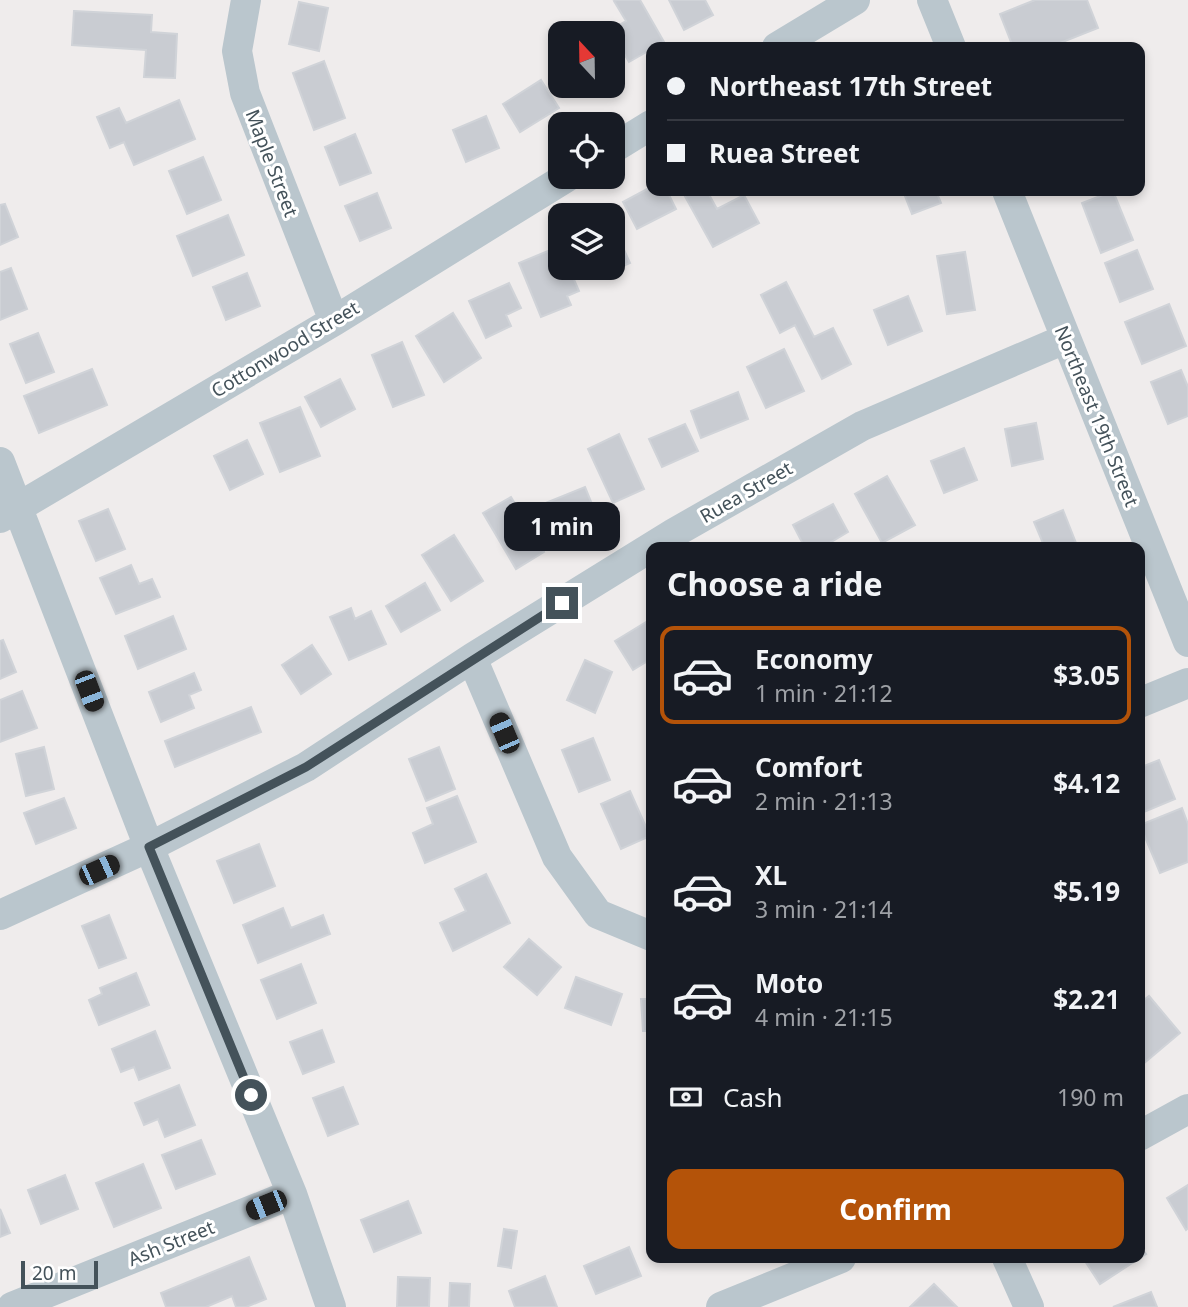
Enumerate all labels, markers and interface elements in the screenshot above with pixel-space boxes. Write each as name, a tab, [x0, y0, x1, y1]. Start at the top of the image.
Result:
north arrow	[548, 21, 625, 98]
map controls	[548, 21, 625, 280]
text: Northeast 17th Street	[709, 68, 992, 104]
street label: Maple Street	[240, 106, 304, 221]
button: locate	[548, 112, 625, 189]
text: Ruea Street	[709, 135, 860, 171]
button: layers	[548, 203, 625, 280]
street label: Cottonwood Street	[206, 295, 364, 403]
street label: Northeast 19th Street	[1049, 322, 1145, 510]
street label: Ruea Street	[695, 455, 797, 529]
callout: 1 min	[504, 502, 620, 550]
text: 1 min	[530, 510, 594, 542]
text: Choose a ride	[667, 562, 883, 605]
route end	[546, 587, 578, 619]
text: Economy	[755, 641, 873, 677]
icon: car	[671, 644, 734, 707]
text: $3.05	[1053, 657, 1120, 693]
car	[72, 668, 107, 714]
text: 1 min · 21:12	[755, 677, 893, 709]
car	[487, 710, 522, 756]
text: Comfort	[755, 749, 863, 785]
icon: car	[671, 752, 734, 815]
text: $4.12	[1053, 765, 1120, 801]
text: 2 min · 21:13	[755, 785, 893, 817]
car	[76, 852, 123, 888]
text: XL	[755, 857, 787, 893]
icon: car	[671, 860, 734, 923]
text: $5.19	[1053, 873, 1120, 909]
text: 3 min · 21:14	[755, 893, 893, 925]
text: Moto	[755, 965, 823, 1001]
icon: car	[671, 968, 734, 1031]
text: $2.21	[1053, 981, 1120, 1017]
text: 4 min · 21:15	[755, 1001, 893, 1033]
icon: cash	[667, 1078, 705, 1116]
route start	[235, 1079, 267, 1111]
text: Cash	[723, 1079, 783, 1115]
text: 190 m	[1057, 1081, 1124, 1113]
button: Confirm	[667, 1169, 1124, 1249]
car	[243, 1187, 290, 1223]
street label: Ash Street	[124, 1214, 218, 1272]
scale bar	[21, 1258, 98, 1290]
text: 20 m	[32, 1260, 76, 1286]

